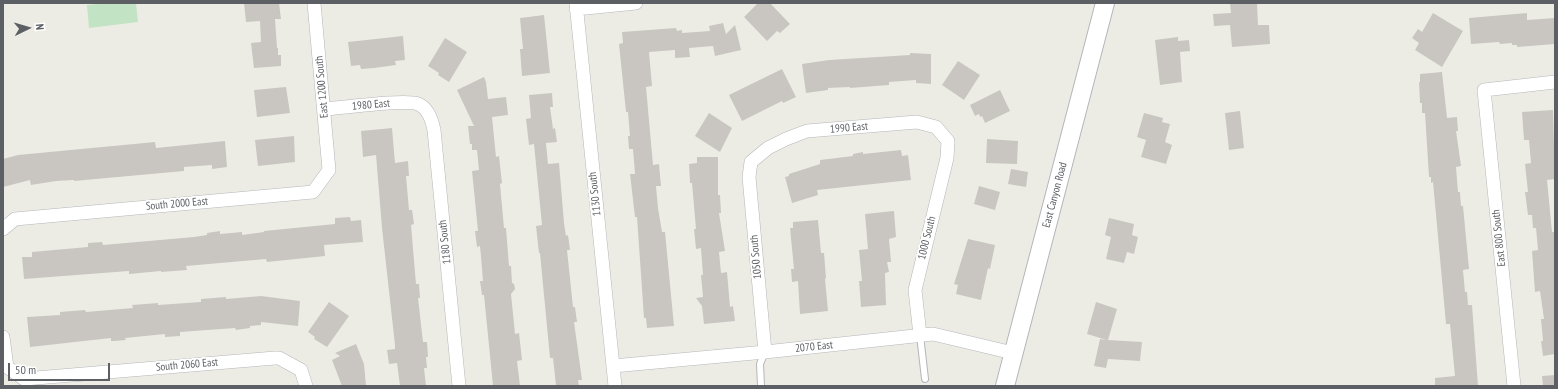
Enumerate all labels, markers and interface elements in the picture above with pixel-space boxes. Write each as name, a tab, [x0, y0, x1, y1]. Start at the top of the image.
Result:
north arrow	[8, 8, 48, 48]
text: N	[33, 23, 47, 31]
street label: East 1200 South	[313, 55, 331, 119]
street label: 1980 East	[352, 97, 390, 113]
street label: 1990 East	[830, 120, 868, 136]
street label: East Canyon Road	[1040, 161, 1070, 229]
street label: 1130 South	[586, 171, 604, 217]
street label: South 2000 East	[145, 195, 209, 213]
street label: East 800 South	[1489, 209, 1509, 267]
street label: 1000 South	[915, 215, 939, 261]
street label: 1180 South	[436, 219, 454, 265]
street label: 1050 South	[747, 234, 765, 280]
street label: 2070 East	[794, 338, 834, 356]
scale bar	[10, 355, 112, 381]
street label: South 2060 East	[155, 356, 219, 374]
text: 50 m	[15, 362, 36, 377]

